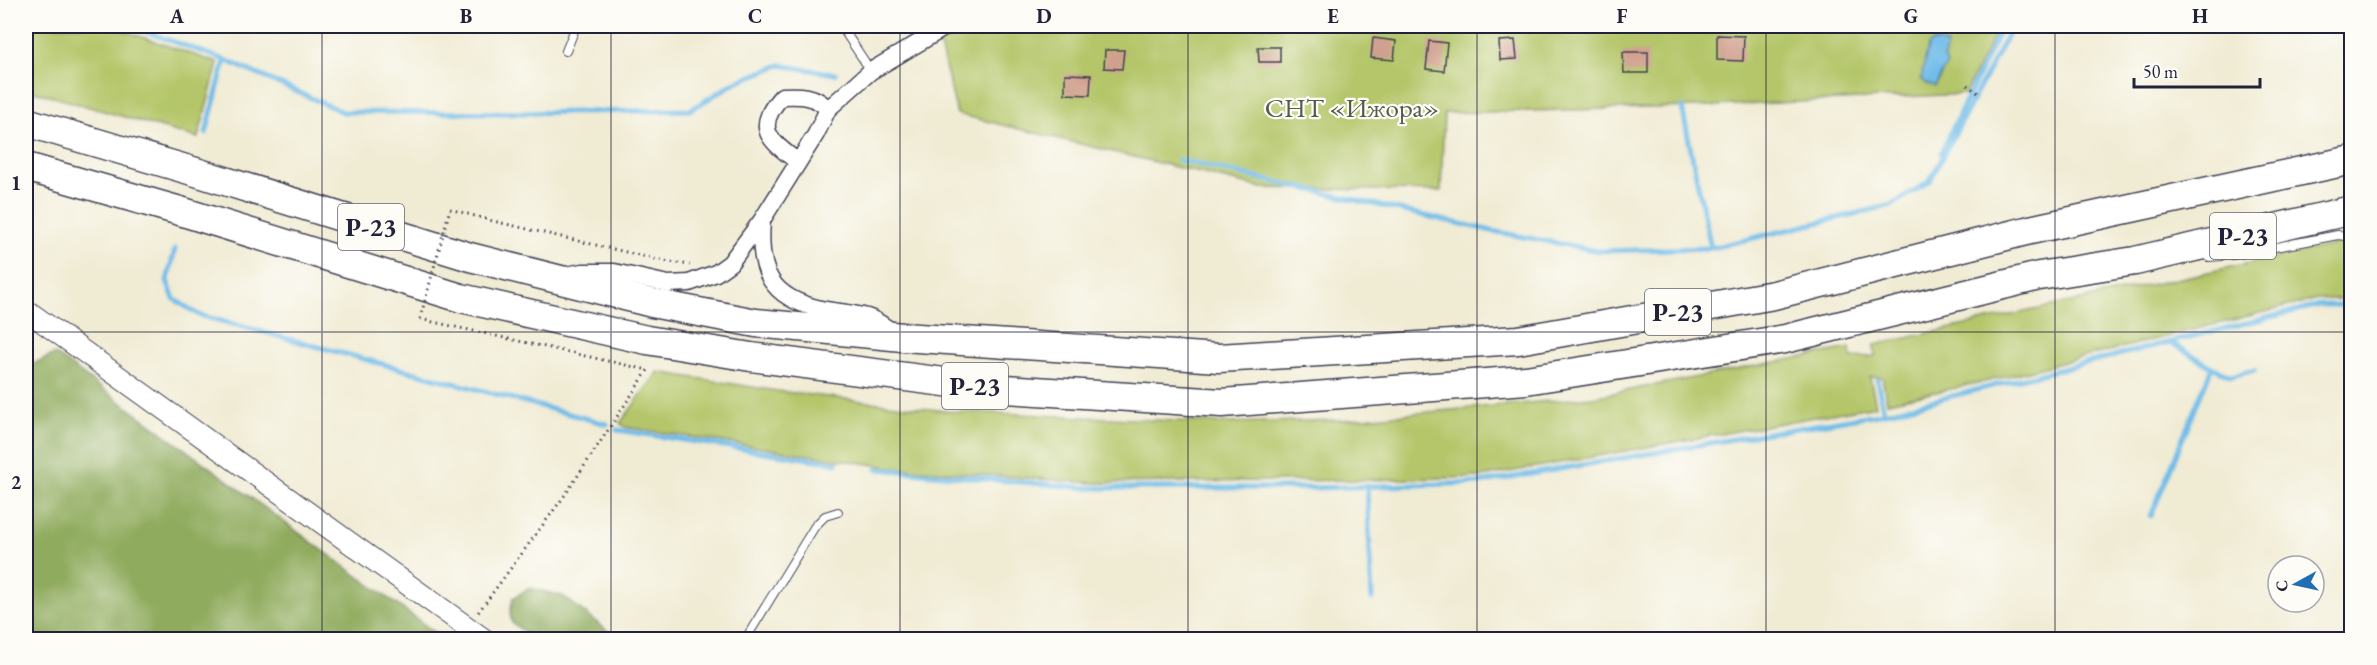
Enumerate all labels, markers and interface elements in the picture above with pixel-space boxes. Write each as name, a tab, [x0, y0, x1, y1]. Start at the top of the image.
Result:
text: A	[169, 3, 185, 29]
text: B	[460, 3, 472, 29]
text: C	[748, 3, 762, 29]
text: D	[1036, 3, 1052, 29]
text: E	[1327, 3, 1339, 29]
text: F	[1617, 3, 1628, 29]
text: G	[1904, 3, 1918, 29]
text: H	[2192, 3, 2208, 29]
scale bar	[2134, 51, 2260, 89]
text: 50 m	[2143, 60, 2178, 83]
park label: СНТ «Ижора»	[1265, 90, 1439, 125]
text: 1	[11, 170, 21, 196]
road number: Р-23	[338, 204, 404, 250]
road number: Р-23	[2210, 213, 2276, 259]
road number: Р-23	[1645, 289, 1711, 335]
road number: Р-23	[942, 363, 1008, 409]
text: 2	[11, 469, 22, 495]
north arrow	[2266, 554, 2326, 614]
text: С	[2270, 579, 2293, 593]

